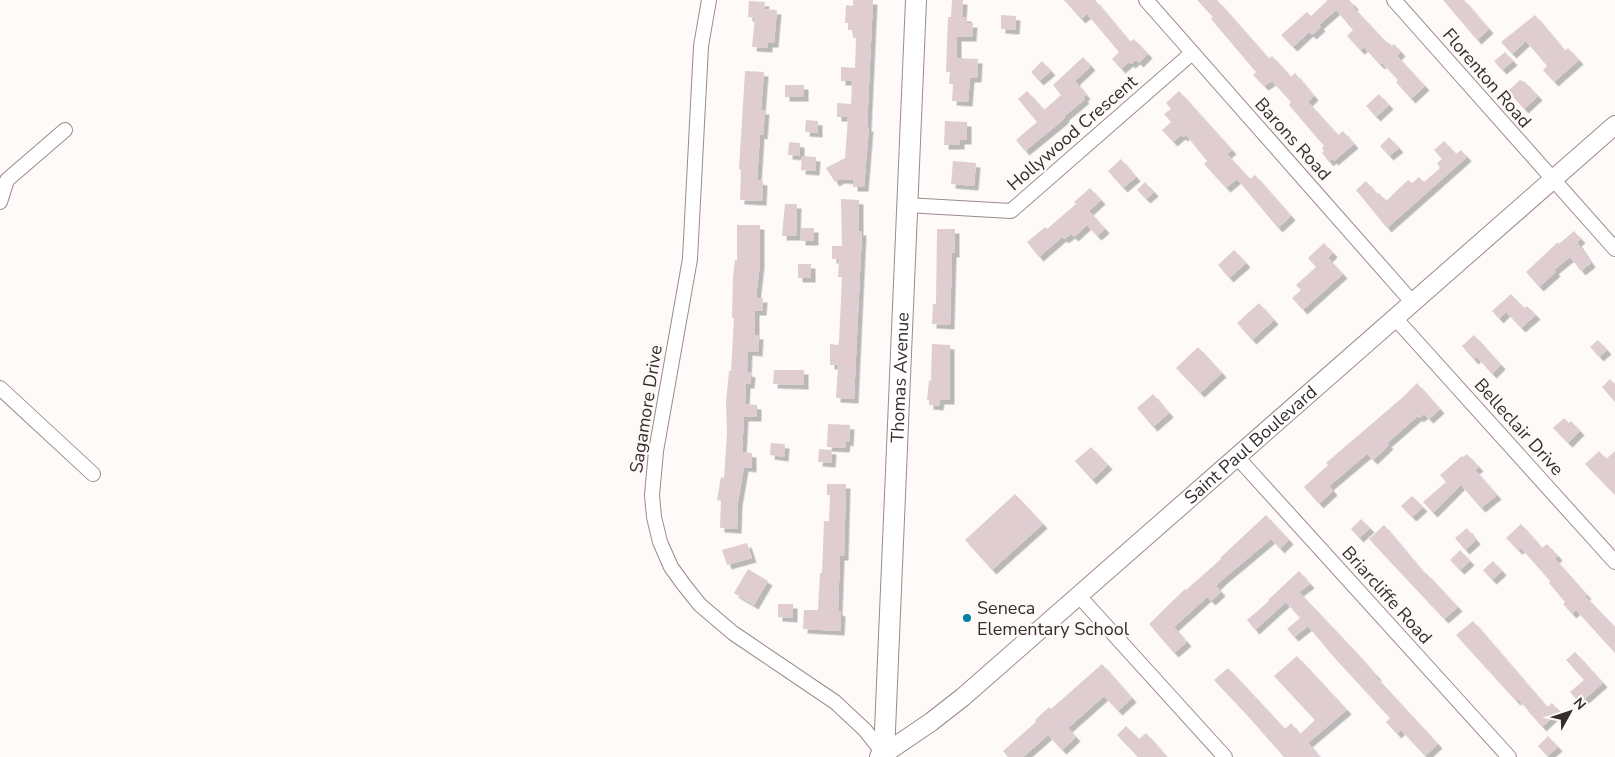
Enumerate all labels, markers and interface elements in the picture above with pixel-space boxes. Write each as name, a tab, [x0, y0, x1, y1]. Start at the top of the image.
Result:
street label: Florenton Road	[1437, 23, 1537, 133]
street label: Hollywood Crescent	[1002, 69, 1143, 196]
street label: Barons Road	[1249, 93, 1337, 185]
street label: Thomas Avenue	[885, 312, 915, 443]
street label: Sagamore Drive	[624, 343, 668, 475]
street label: Belleclair Drive	[1469, 373, 1569, 481]
street label: Saint Paul Boulevard	[1179, 380, 1322, 510]
street label: Briarcliffe Road	[1337, 541, 1437, 649]
place label: Seneca Elementary School	[977, 596, 1130, 641]
marker: Seneca Elementary School	[961, 612, 973, 624]
north arrow	[1545, 687, 1595, 737]
text: N	[1569, 694, 1590, 714]

